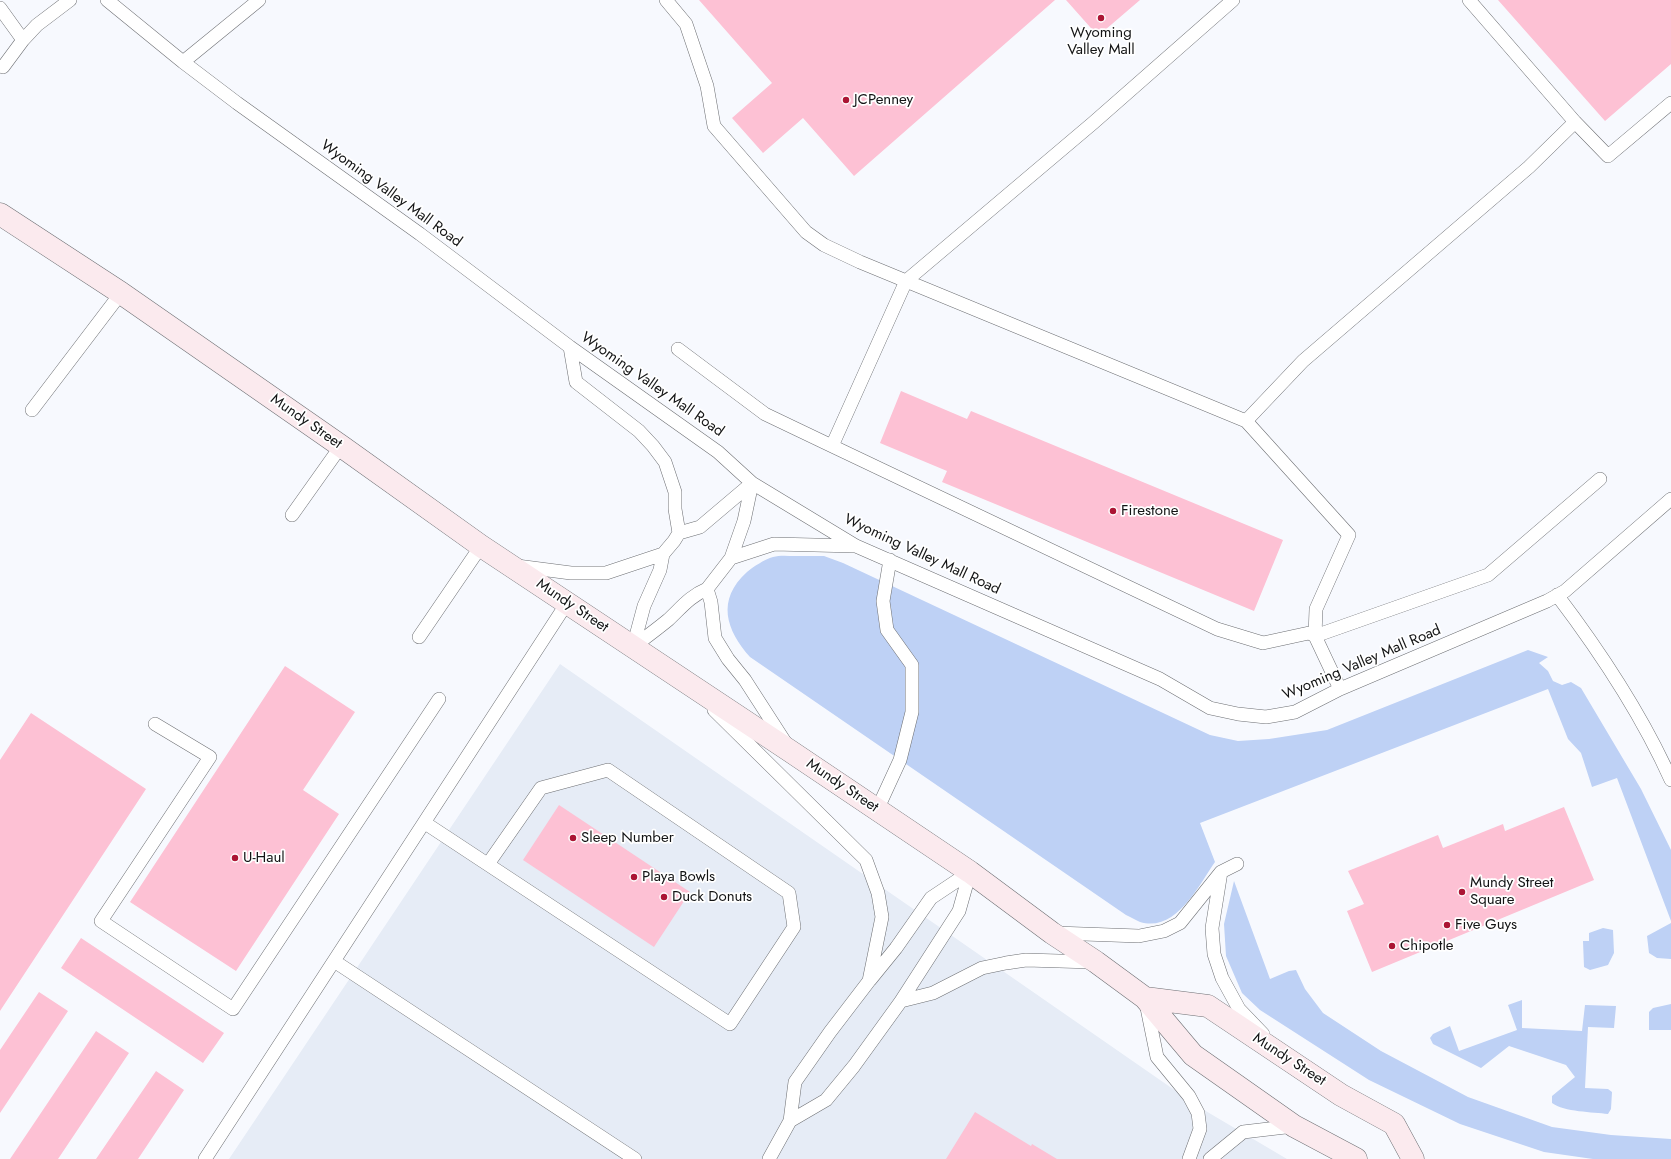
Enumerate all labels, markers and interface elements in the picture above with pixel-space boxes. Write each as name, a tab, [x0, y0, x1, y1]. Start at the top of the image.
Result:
marker: Wyoming Valley Mall	[1096, 13, 1106, 23]
place label: Wyoming Valley Mall	[1067, 24, 1135, 59]
place label: JCPenney	[854, 91, 913, 109]
marker: JCPenney	[841, 95, 851, 105]
street label: Wyoming Valley Mall Road	[317, 137, 465, 251]
street label: Wyoming Valley Mall Road	[577, 329, 727, 441]
street label: Mundy Street	[267, 391, 345, 453]
place label: Firestone	[1121, 502, 1178, 520]
marker: Firestone	[1108, 506, 1118, 516]
street label: Wyoming Valley Mall Road	[841, 511, 1003, 599]
street label: Mundy Street	[532, 575, 612, 637]
street label: Wyoming Valley Mall Road	[1280, 621, 1444, 705]
street label: Mundy Street	[802, 755, 882, 817]
place label: Sleep Number	[581, 829, 674, 847]
marker: Sleep Number	[568, 833, 578, 843]
place label: U-Haul	[243, 849, 285, 867]
marker: U-Haul	[230, 853, 240, 863]
place label: Playa Bowls	[642, 868, 715, 886]
marker: Playa Bowls	[629, 872, 639, 882]
place label: Mundy Street Square	[1470, 874, 1553, 909]
marker: Mundy Street Square	[1457, 887, 1467, 897]
place label: Duck Donuts	[672, 888, 752, 906]
marker: Duck Donuts	[659, 892, 669, 902]
place label: Five Guys	[1455, 916, 1517, 934]
marker: Five Guys	[1442, 920, 1452, 930]
place label: Chipotle	[1400, 937, 1454, 955]
marker: Chipotle	[1387, 941, 1397, 951]
street label: Mundy Street	[1249, 1030, 1329, 1090]

